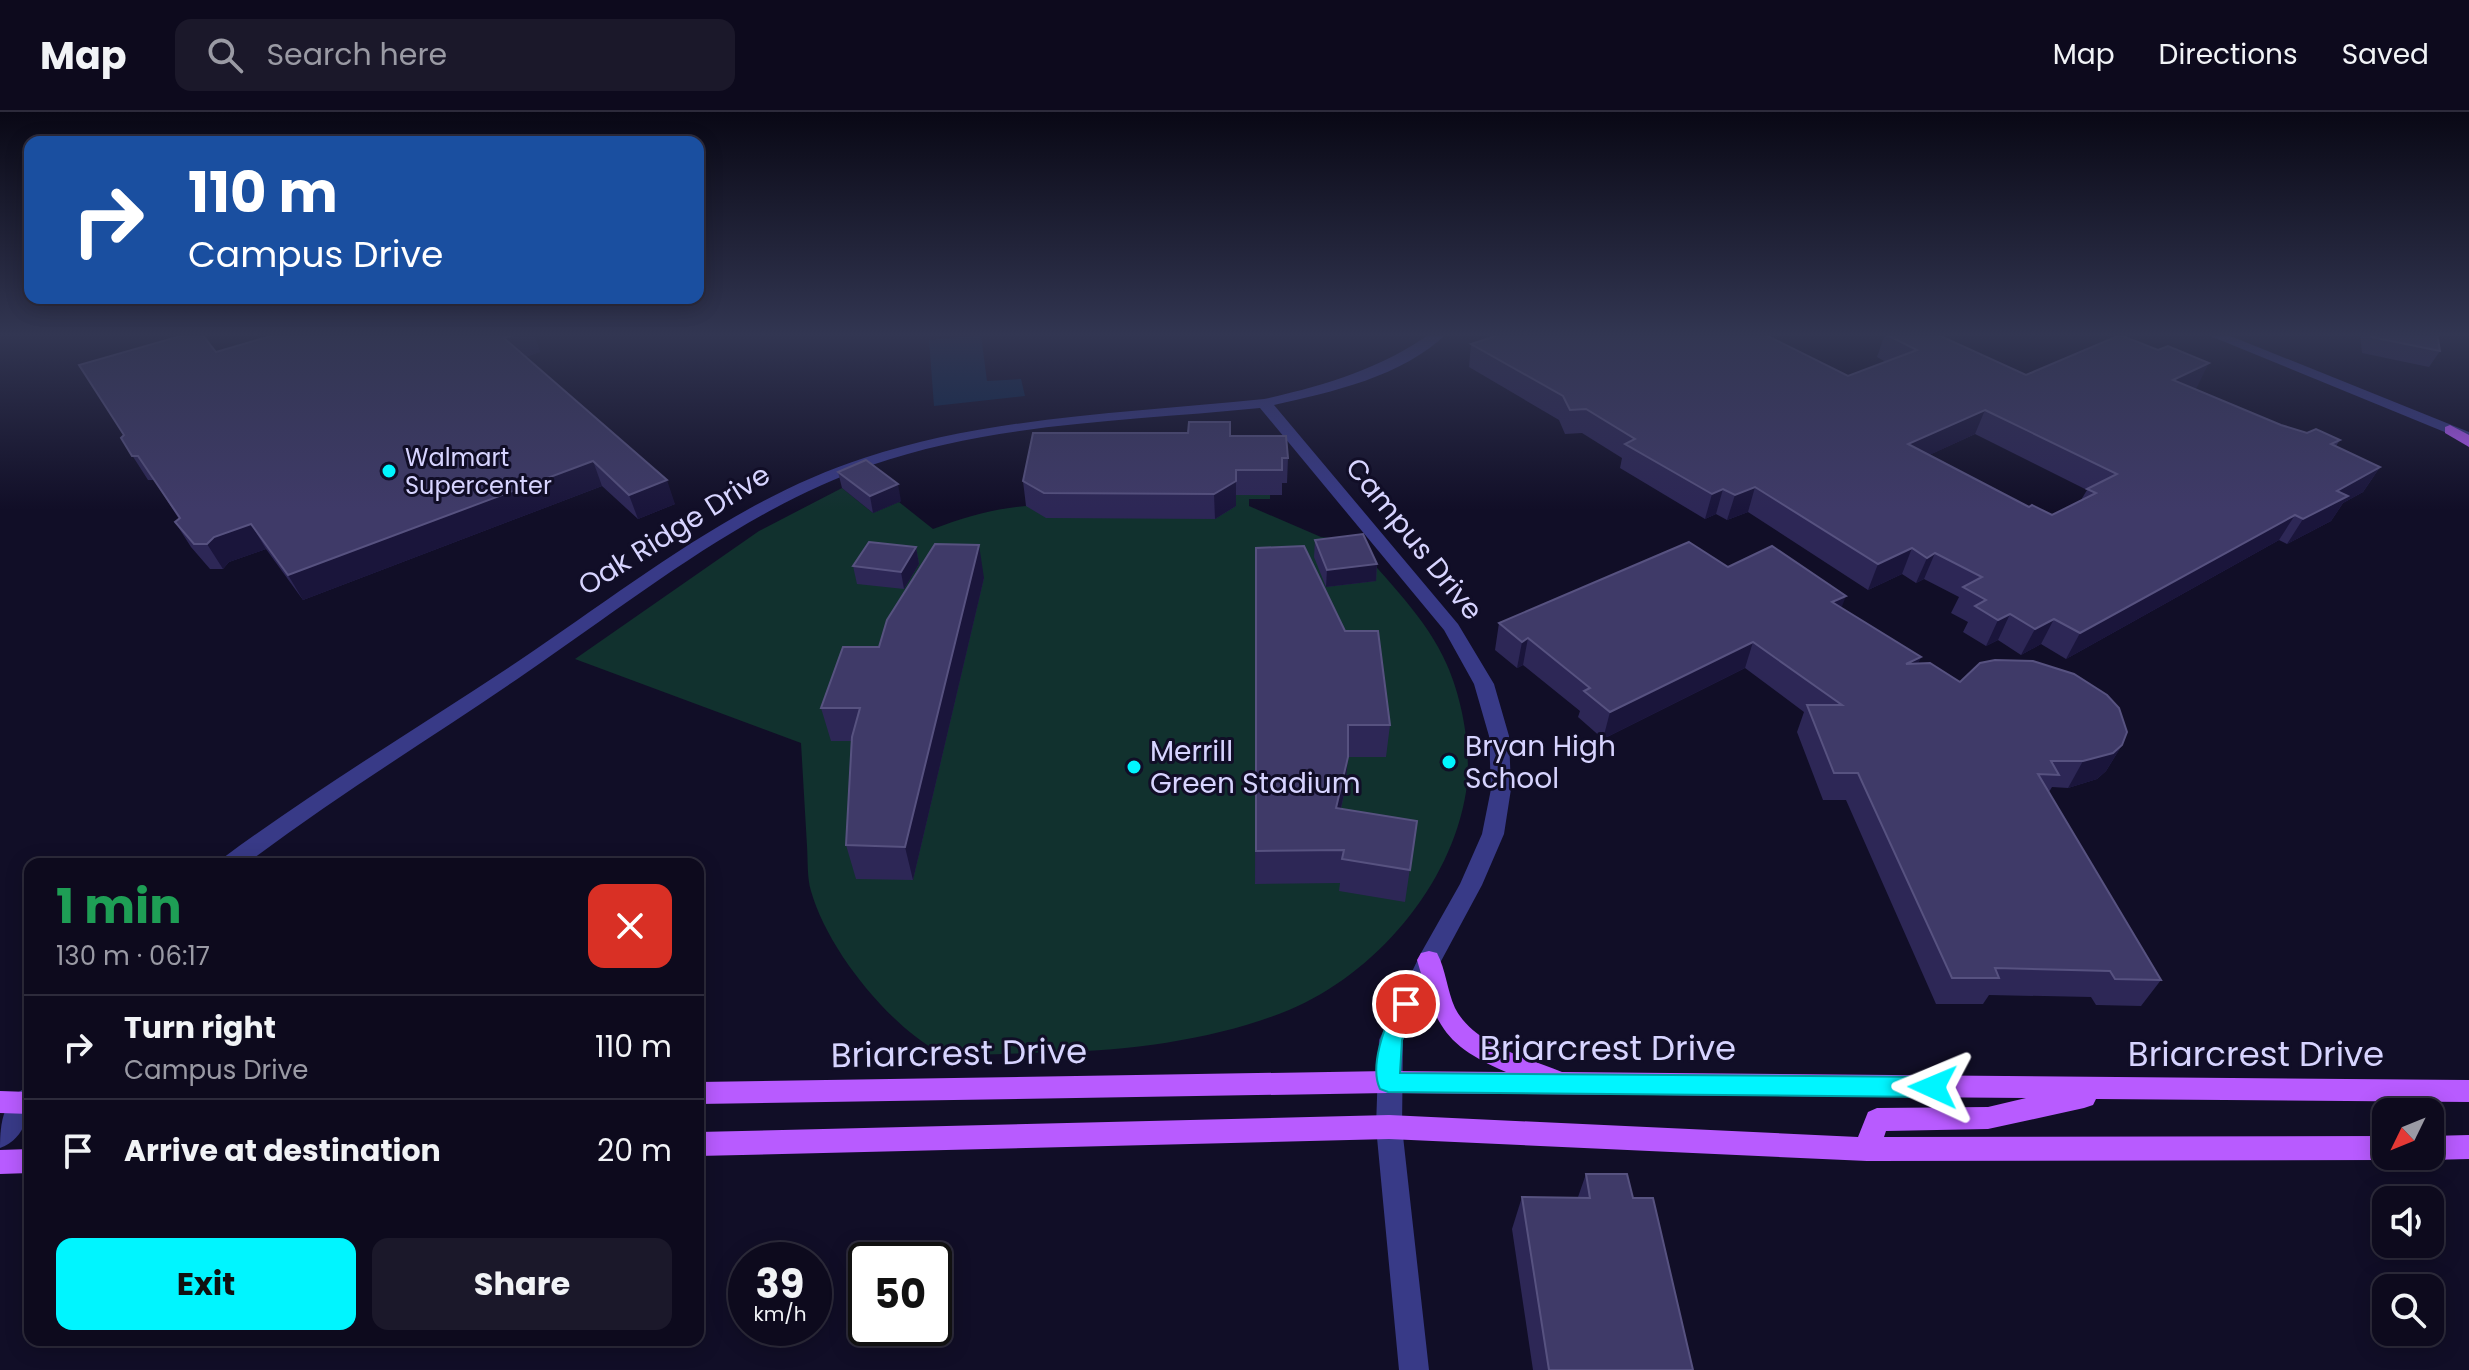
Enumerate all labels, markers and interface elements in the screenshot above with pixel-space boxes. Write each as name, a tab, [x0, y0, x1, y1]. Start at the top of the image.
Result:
search box	[175, 19, 735, 91]
text: Map	[40, 29, 127, 82]
icon: search	[203, 33, 247, 77]
text: Search here	[267, 33, 447, 76]
text: Map	[2053, 35, 2115, 74]
text: Directions	[2159, 35, 2298, 74]
text: Saved	[2342, 35, 2429, 74]
text: 110 m	[188, 153, 338, 232]
icon: right	[56, 168, 160, 272]
text: Campus Drive	[188, 229, 443, 280]
place label: Walmart Supercenter	[405, 441, 552, 502]
street label: Campus Drive	[1336, 450, 1492, 628]
street label: Oak Ridge Drive	[571, 455, 777, 605]
marker: Walmart Supercenter	[380, 462, 398, 480]
place label: Bryan High School	[1465, 727, 1616, 798]
place label: Merrill Green Stadium	[1150, 732, 1360, 803]
marker: Bryan High School	[1440, 753, 1458, 771]
marker: Merrill Green Stadium	[1125, 758, 1143, 776]
text: 1 min	[56, 873, 182, 940]
button: close	[588, 884, 672, 968]
text: 130 m · 06:17	[56, 938, 210, 974]
pin	[1372, 970, 1440, 1038]
icon: arrive	[1384, 982, 1428, 1026]
text: Turn right	[124, 1006, 276, 1049]
street label: Briarcrest Drive	[1480, 1024, 1736, 1072]
icon: right	[56, 1025, 100, 1069]
text: 110 m	[595, 1025, 672, 1068]
street label: Briarcrest Drive	[830, 1027, 1088, 1079]
street label: Briarcrest Drive	[2128, 1030, 2384, 1078]
position arrow	[1891, 1045, 1975, 1129]
text: Campus Drive	[124, 1052, 308, 1088]
north arrow	[2372, 1098, 2444, 1170]
map controls	[2372, 1098, 2444, 1346]
icon: arrive	[56, 1129, 100, 1173]
text: Arrive at destination	[124, 1129, 441, 1172]
text: 20 m	[597, 1129, 672, 1172]
button: sound	[2372, 1186, 2444, 1258]
button: Exit	[56, 1238, 356, 1330]
button: Share	[372, 1238, 672, 1330]
speed limit sign: 50	[848, 1242, 952, 1346]
text: 39	[756, 1256, 804, 1312]
button: search	[2372, 1274, 2444, 1346]
text: km/h	[753, 1300, 807, 1328]

